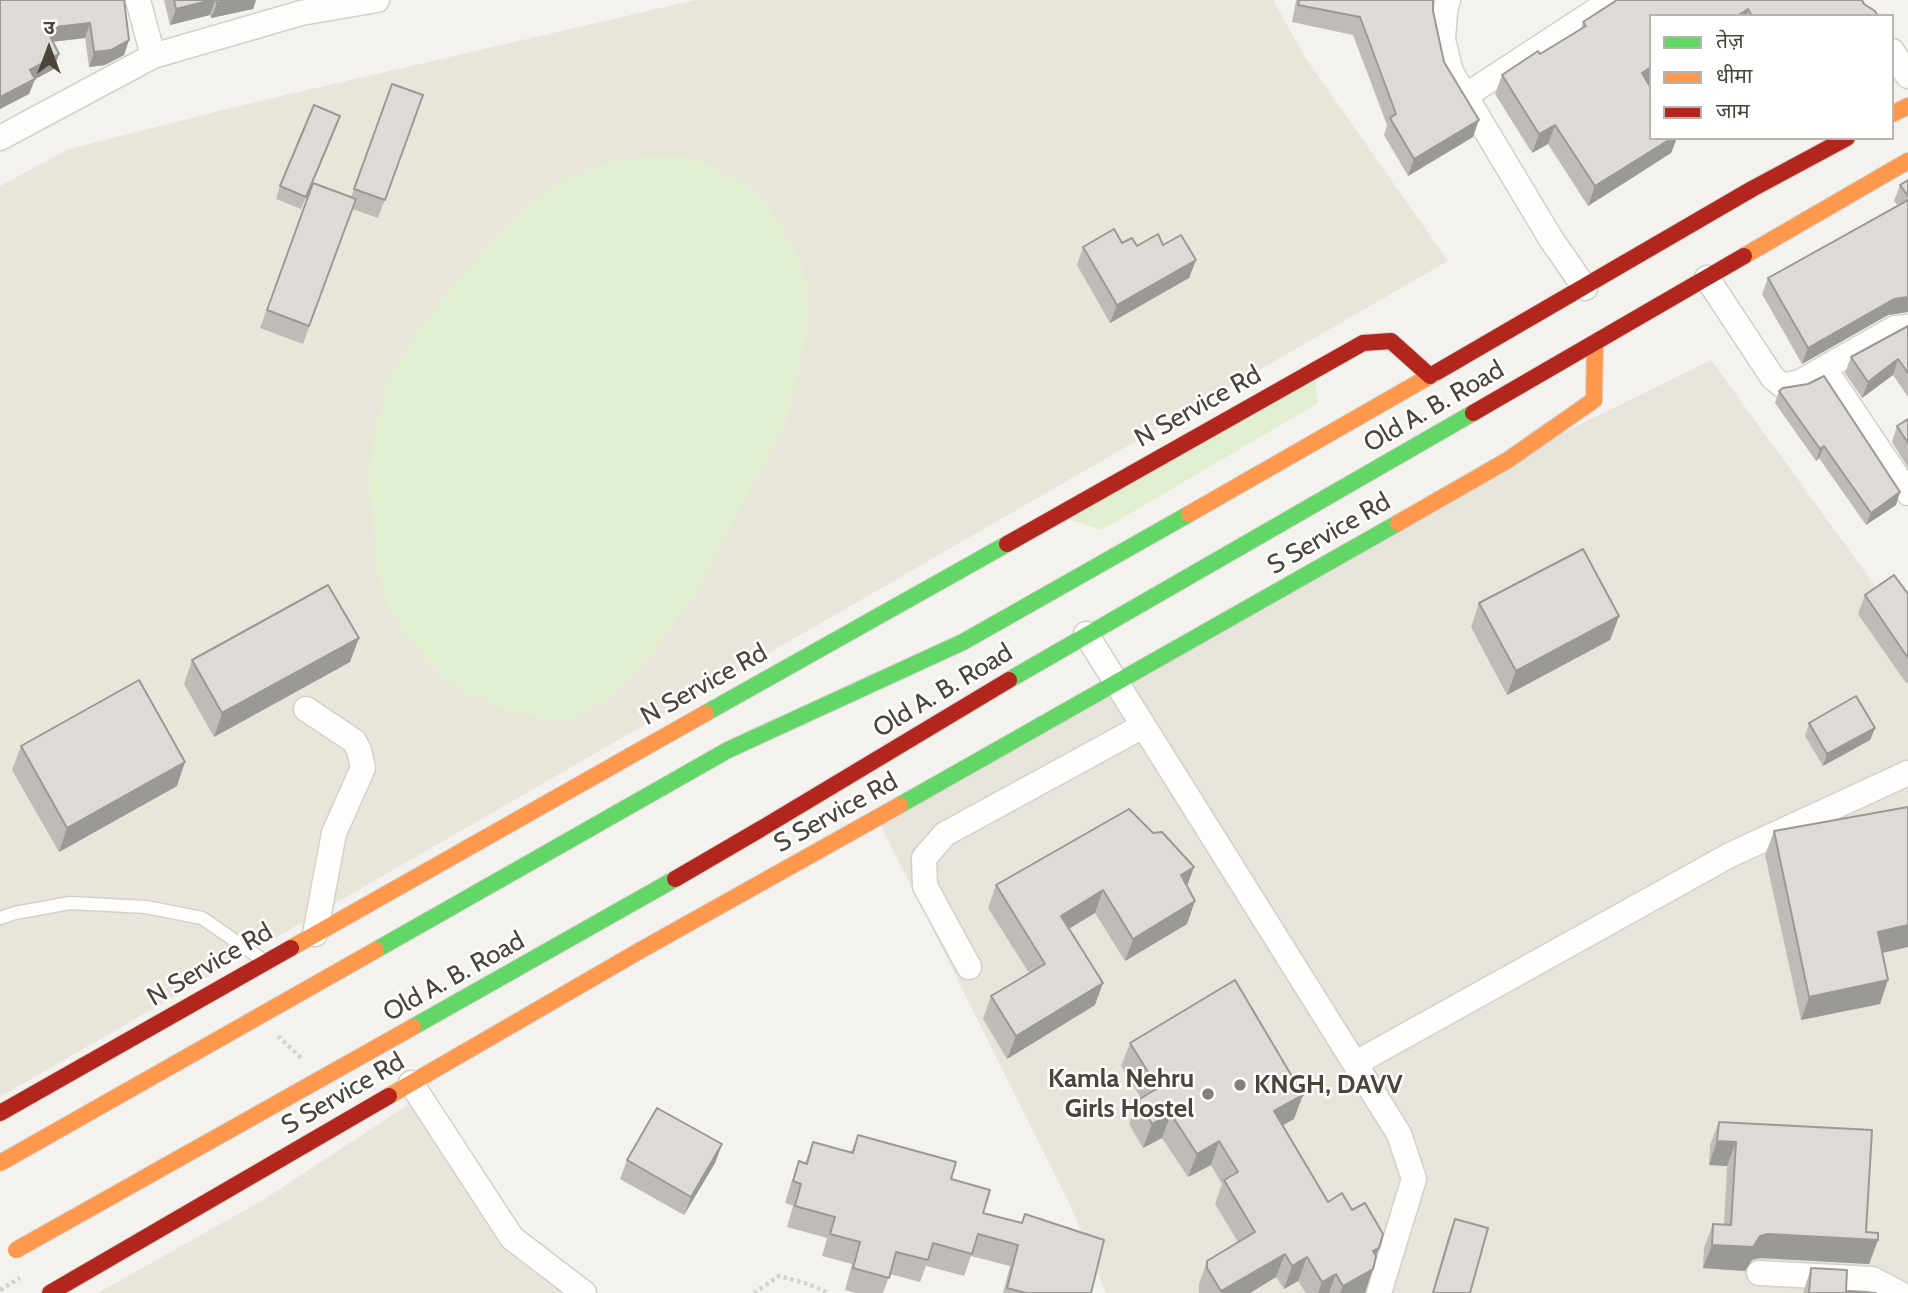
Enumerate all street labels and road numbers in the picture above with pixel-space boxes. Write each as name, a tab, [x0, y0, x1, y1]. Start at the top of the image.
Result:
street label: Old A. B. Road	[1358, 354, 1510, 460]
street label: N Service Rd	[1129, 360, 1267, 454]
street label: S Service Rd	[1262, 486, 1396, 582]
street label: Old A. B. Road	[868, 637, 1018, 745]
street label: N Service Rd	[635, 638, 773, 732]
street label: S Service Rd	[769, 766, 903, 860]
street label: N Service Rd	[142, 917, 278, 1013]
street label: Old A. B. Road	[378, 925, 530, 1029]
street label: S Service Rd	[276, 1046, 410, 1142]

